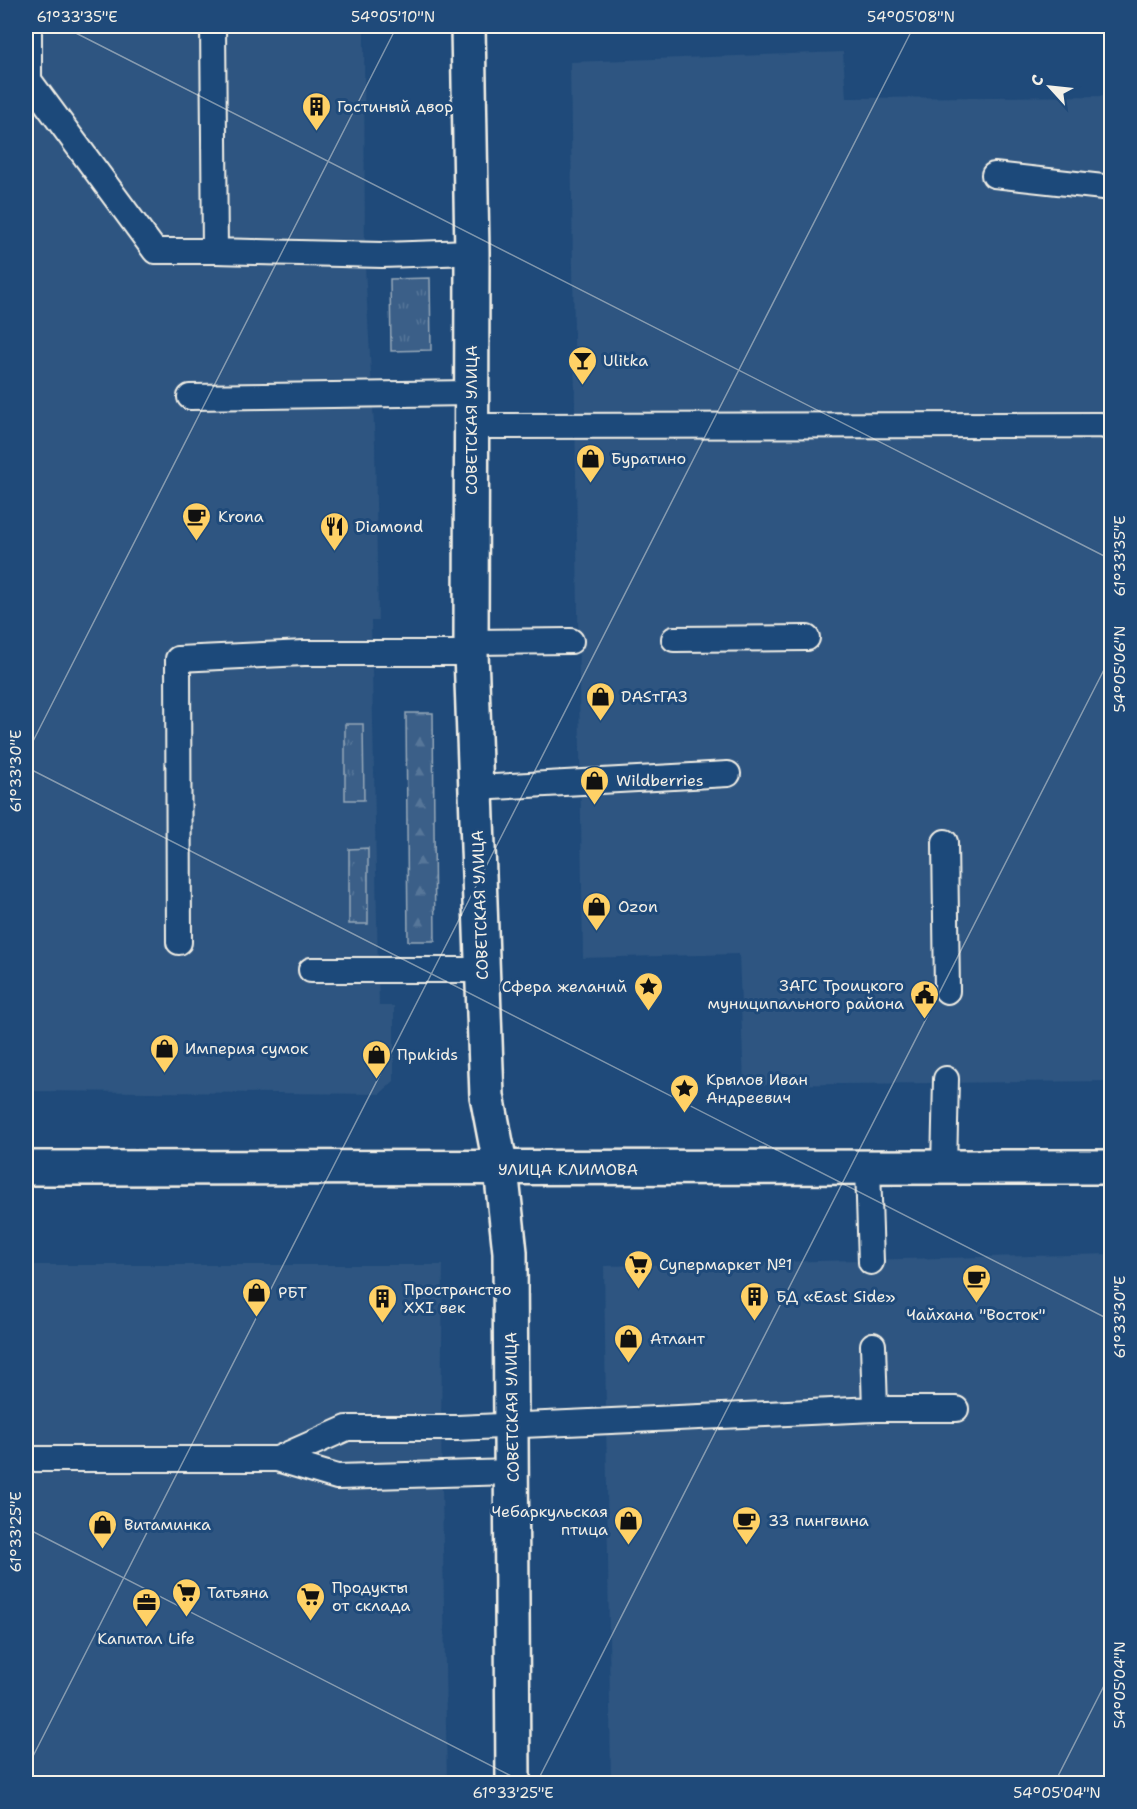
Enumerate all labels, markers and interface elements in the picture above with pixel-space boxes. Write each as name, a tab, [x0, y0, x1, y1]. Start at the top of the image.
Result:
text: 61°33'35"E	[36, 7, 118, 27]
text: 54°05'10"N	[351, 7, 435, 27]
text: 54°05'08"N	[867, 7, 955, 27]
north arrow	[1020, 57, 1080, 117]
text: С	[1025, 71, 1049, 90]
building icon: Гостиный двор	[300, 90, 332, 132]
place label: Гостиный двор	[337, 96, 453, 117]
bar icon: Ulitka	[566, 344, 598, 386]
street label: СОВЕТСКАЯ УЛИЦА	[461, 345, 482, 495]
place label: Ulitka	[603, 350, 648, 371]
shop icon: Буратино	[574, 442, 606, 484]
place label: Буратино	[611, 448, 686, 469]
cafe icon: Krona	[181, 500, 213, 542]
place label: Krona	[218, 506, 264, 527]
restaurant icon: Diamond	[318, 510, 350, 552]
text: 61°33'35"E	[1110, 515, 1130, 597]
place label: Diamond	[355, 516, 423, 537]
text: 54°05'06"N	[1110, 625, 1130, 713]
shop icon: DASтГАЗ	[584, 680, 616, 722]
place label: DASтГАЗ	[621, 686, 688, 707]
text: 61°33'30"E	[6, 730, 26, 812]
shop icon: Wildberries	[579, 764, 611, 806]
place label: Wildberries	[616, 770, 704, 791]
street label: СОВЕТСКАЯ УЛИЦА	[467, 830, 493, 980]
shop icon: Ozon	[581, 890, 613, 932]
place label: Ozon	[618, 896, 658, 917]
place icon: Сфера желаний	[632, 970, 664, 1012]
place label: ЗАГС Троицкого муниципального района	[708, 975, 904, 1014]
place label: Сфера желаний	[502, 976, 627, 997]
public building icon: ЗАГС Троицкого муниципального района	[909, 978, 941, 1020]
shop icon: Империя сумок	[148, 1032, 180, 1074]
place label: Империя сумок	[185, 1038, 309, 1059]
shop icon: Приkids	[360, 1038, 392, 1080]
place label: Приkids	[397, 1044, 458, 1065]
place label: Крылов Иван Андреевич	[706, 1069, 808, 1108]
place icon: Крылов Иван Андреевич	[669, 1072, 701, 1114]
street label: УЛИЦА КЛИМОВА	[498, 1159, 638, 1180]
supermarket icon: Супермаркет №1	[622, 1248, 654, 1290]
place label: Супермаркет №1	[659, 1254, 792, 1275]
cafe icon: Чайхана "Восток"	[960, 1262, 992, 1304]
shop icon: РБТ	[241, 1276, 273, 1318]
text: 61°33'30"E	[1110, 1276, 1130, 1358]
place label: Пространство XXI век	[404, 1279, 511, 1318]
building icon: БД «East Side»	[739, 1280, 771, 1322]
place label: РБТ	[278, 1282, 307, 1303]
building icon: Пространство XXI век	[367, 1282, 399, 1324]
place label: БД «East Side»	[776, 1286, 895, 1307]
place label: Чайхана "Восток"	[906, 1304, 1046, 1325]
shop icon: Атлант	[613, 1322, 645, 1364]
place label: Атлант	[650, 1328, 706, 1349]
street label: СОВЕТСКАЯ УЛИЦА	[500, 1332, 524, 1482]
text: 61°33'25"E	[6, 1491, 26, 1573]
place label: Чебаркульская птица	[492, 1501, 608, 1540]
shop icon: Чебаркульская птица	[613, 1504, 645, 1546]
cafe icon: 33 пингвина	[731, 1504, 763, 1546]
shop icon: Витаминка	[87, 1508, 119, 1550]
place label: 33 пингвина	[768, 1510, 869, 1531]
place label: Витаминка	[124, 1514, 211, 1535]
supermarket icon: Татьяна	[170, 1576, 202, 1618]
place label: Продукты от склада	[332, 1577, 410, 1616]
supermarket icon: Продукты от склада	[295, 1580, 327, 1622]
place label: Татьяна	[207, 1582, 268, 1603]
office icon: Капитал Life	[130, 1586, 162, 1628]
place label: Капитал Life	[97, 1628, 195, 1649]
text: 54°05'04"N	[1110, 1641, 1130, 1729]
text: 61°33'25"E	[472, 1783, 554, 1803]
text: 54°05'04"N	[1013, 1783, 1101, 1803]

